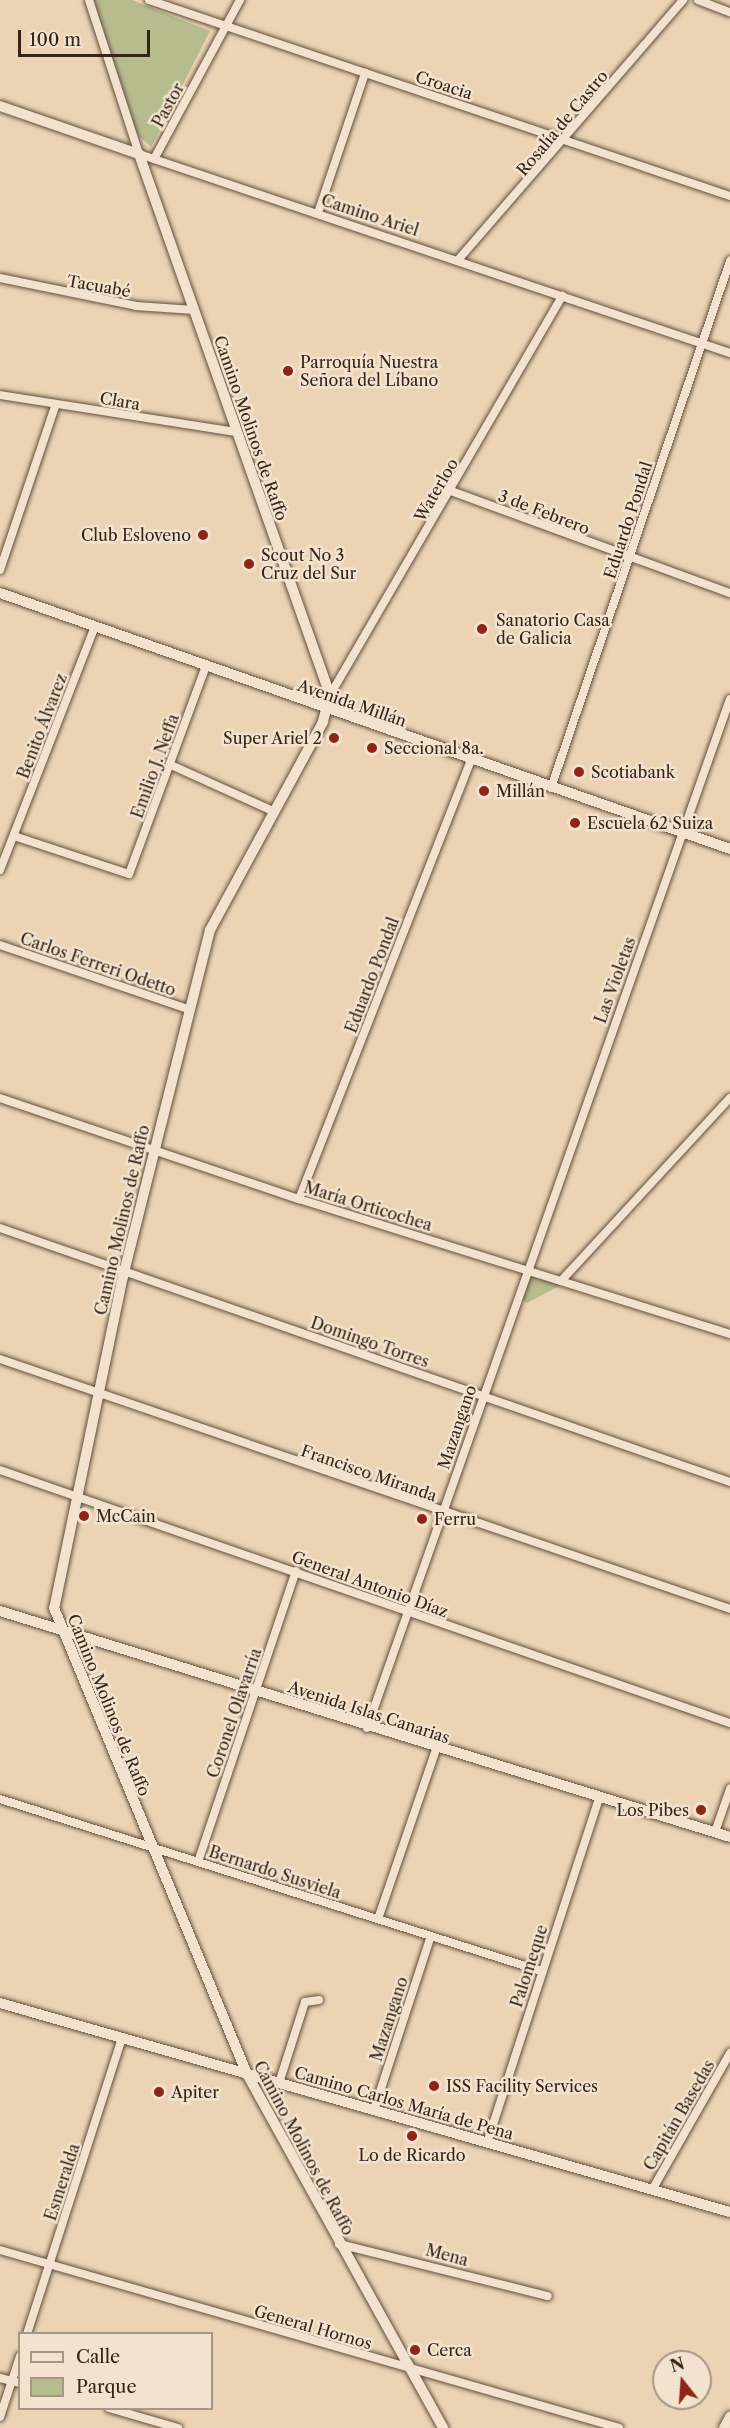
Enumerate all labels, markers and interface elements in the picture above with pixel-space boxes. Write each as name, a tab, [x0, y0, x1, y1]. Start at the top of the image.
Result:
scale bar	[21, 18, 153, 56]
text: 100 m	[29, 29, 81, 51]
street label: Rosalía de Castro	[512, 66, 612, 180]
street label: Croacia	[413, 67, 475, 103]
street label: Pastor	[148, 79, 188, 131]
street label: Camino Ariel	[319, 190, 421, 240]
street label: Tacuabé	[66, 271, 132, 301]
street label: Camino Molinos de Raffo	[210, 333, 292, 523]
place label: Parroquía Nuestra Señora del Líbano	[300, 352, 439, 390]
marker: Parroquía Nuestra Señora del Líbano	[281, 364, 295, 378]
street label: Clara	[98, 388, 142, 414]
street label: Waterloo	[410, 455, 462, 525]
street label: Eduardo Pondal	[600, 459, 656, 581]
street label: 3 de Febrero	[496, 486, 592, 538]
place label: Club Esloveno	[81, 525, 191, 545]
marker: Club Esloveno	[196, 528, 210, 542]
place label: Scout No 3 Cruz del Sur	[261, 545, 356, 583]
marker: Scout No 3 Cruz del Sur	[242, 557, 256, 571]
place label: Sanatorio Casa de Galicia	[496, 610, 610, 648]
marker: Sanatorio Casa de Galicia	[473, 620, 491, 638]
street label: Benito Álvarez	[13, 670, 71, 782]
street label: Avenida Millán	[295, 675, 409, 731]
street label: Emilio J. Neffa	[127, 711, 183, 821]
place label: Super Ariel 2	[222, 728, 322, 748]
marker: Super Ariel 2	[327, 731, 341, 745]
place label: Seccional 8a.	[384, 738, 484, 758]
marker: Seccional 8a.	[365, 741, 379, 755]
place label: Scotiabank	[591, 762, 675, 782]
marker: Scotiabank	[572, 765, 586, 779]
place label: Millán	[496, 781, 545, 801]
marker: Millán	[477, 784, 491, 798]
place label: Escuela 62 Suiza	[587, 813, 714, 833]
marker: Escuela 62 Suiza	[568, 816, 582, 830]
street label: Eduardo Pondal	[341, 914, 403, 1036]
street label: Carlos Ferreri Odetto	[18, 928, 178, 1000]
street label: Las Violetas	[590, 934, 640, 1026]
street label: Camino Molinos de Raffo	[91, 1123, 153, 1317]
street label: María Orticochea	[301, 1177, 435, 1235]
street label: Domingo Torres	[308, 1313, 432, 1371]
street label: Mazangano	[434, 1382, 480, 1472]
street label: Francisco Miranda	[299, 1441, 439, 1505]
place label: McCain	[96, 1506, 156, 1526]
marker: McCain	[77, 1509, 91, 1523]
place label: Ferru	[434, 1509, 476, 1529]
marker: Ferru	[415, 1512, 429, 1526]
street label: General Antonio Díaz	[289, 1547, 451, 1621]
street label: Camino Molinos de Raffo	[64, 1611, 154, 1799]
street label: Coronel Olavarría	[203, 1646, 265, 1780]
street label: Avenida Islas Canarias	[286, 1677, 452, 1747]
place label: Los Pibes	[616, 1800, 689, 1820]
marker: Los Pibes	[694, 1803, 708, 1817]
street label: Bernardo Susviela	[207, 1842, 343, 1902]
street label: Palomeque	[507, 1922, 551, 2010]
street label: Mazangano	[366, 1974, 412, 2064]
street label: Capitán Basedas	[640, 2056, 718, 2174]
street label: Camino Molinos de Raffo	[250, 2058, 358, 2238]
street label: Camino Carlos María de Pena	[292, 2062, 516, 2144]
place label: ISS Facility Services	[446, 2076, 599, 2096]
marker: ISS Facility Services	[427, 2079, 441, 2093]
place label: Apiter	[171, 2082, 219, 2102]
marker: Apiter	[152, 2085, 166, 2099]
marker: Lo de Ricardo	[405, 2129, 419, 2143]
street label: Esmeralda	[41, 2141, 83, 2223]
place label: Lo de Ricardo	[358, 2145, 466, 2165]
street label: Mena	[424, 2240, 470, 2270]
street label: General Hornos	[252, 2301, 374, 2353]
legend	[18, 2332, 213, 2410]
place label: Cerca	[427, 2340, 472, 2360]
marker: Cerca	[408, 2343, 422, 2357]
text: Calle	[76, 2346, 120, 2368]
north arrow	[652, 2350, 712, 2410]
text: N	[668, 2353, 687, 2376]
text: Parque	[76, 2376, 137, 2398]

